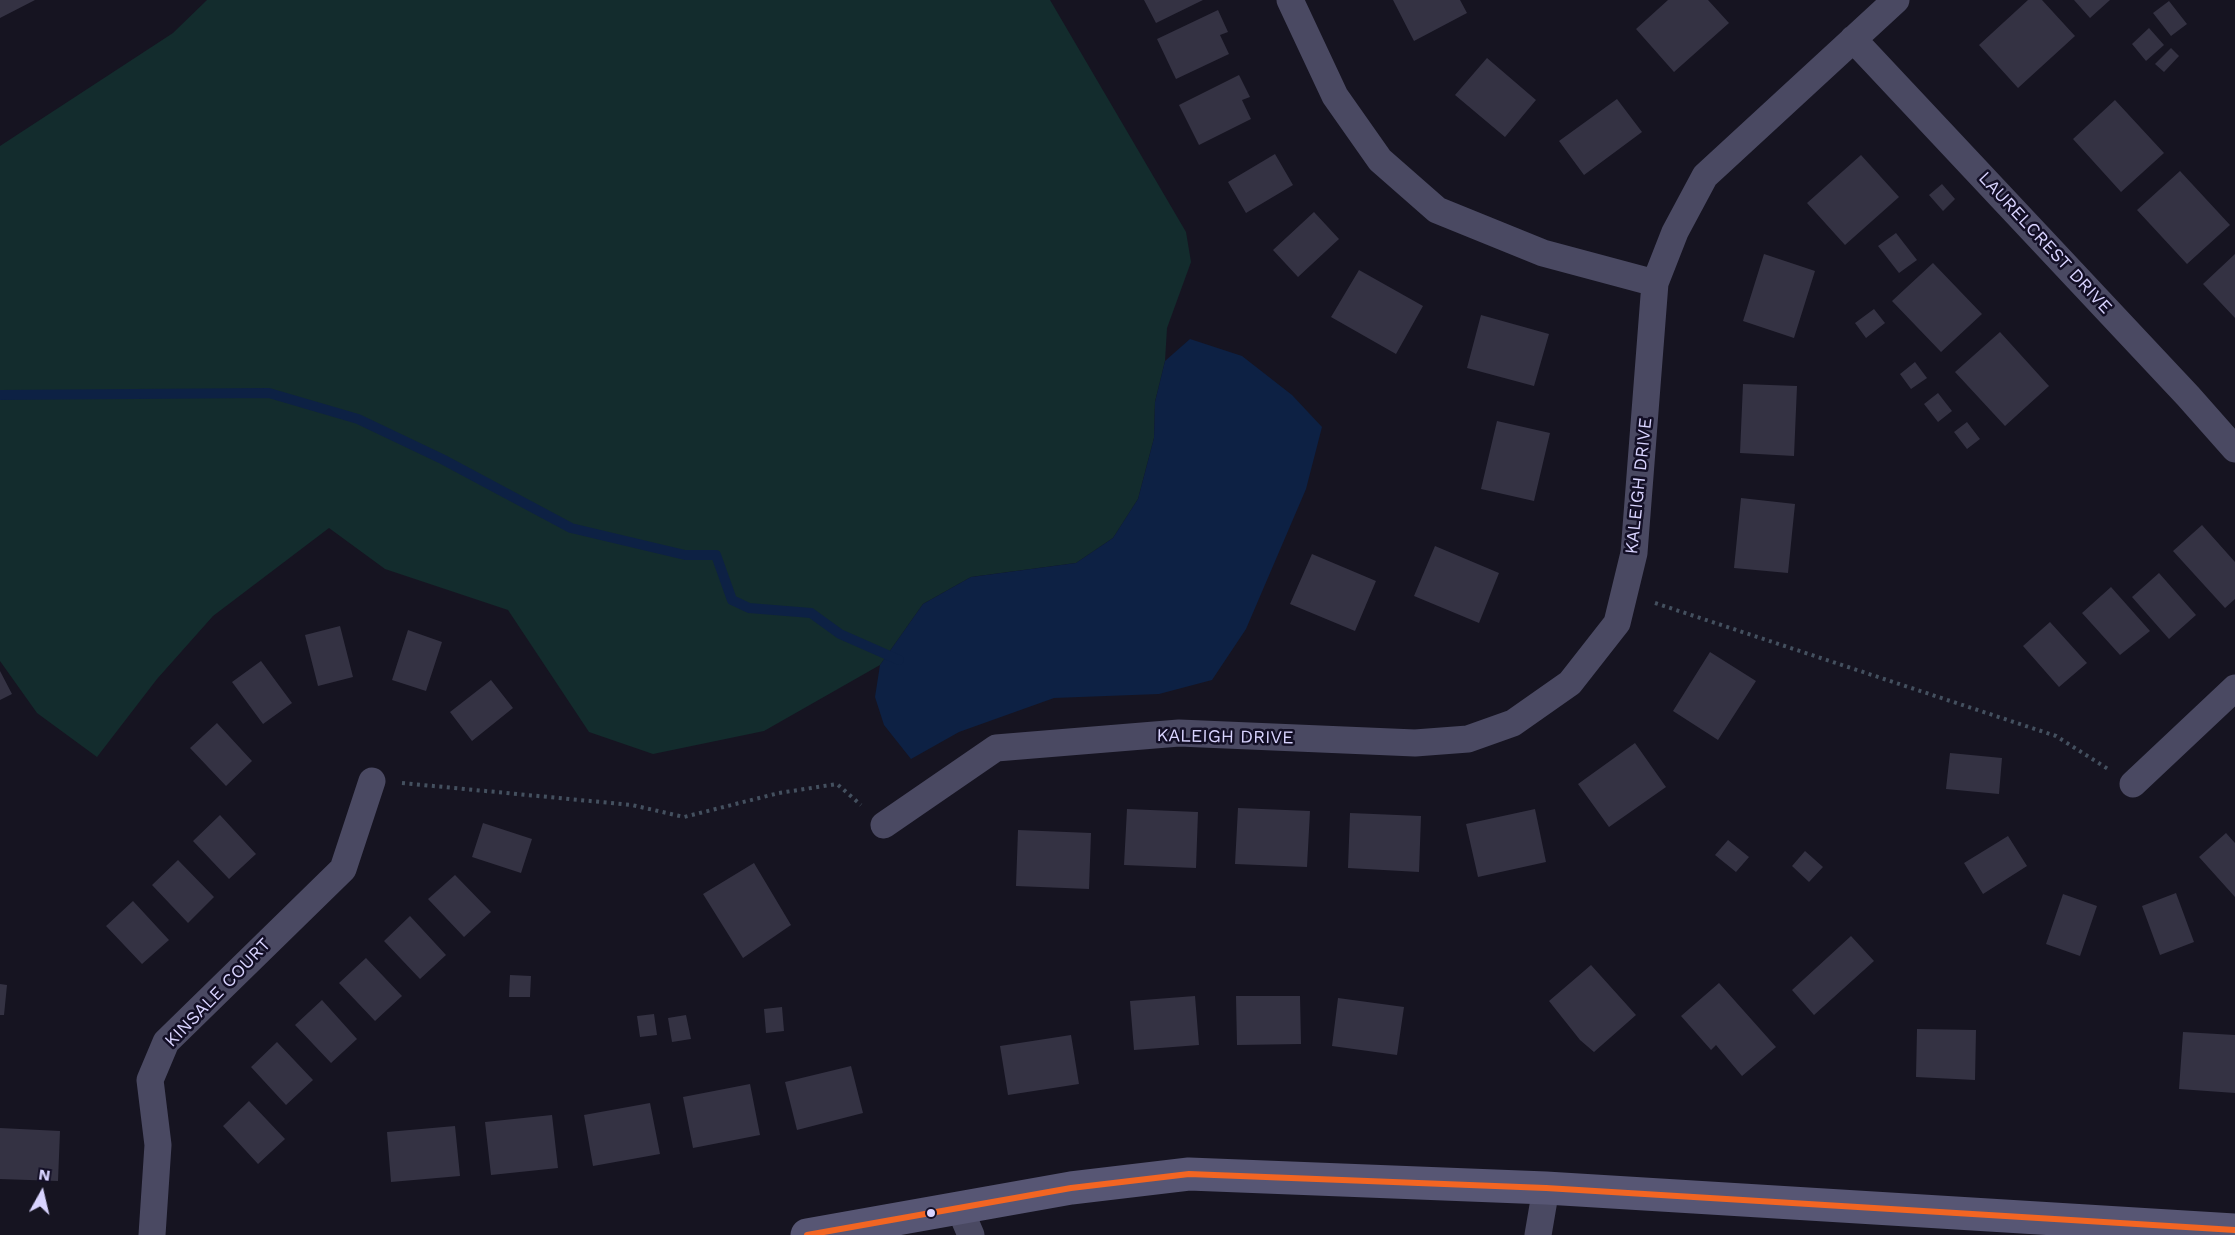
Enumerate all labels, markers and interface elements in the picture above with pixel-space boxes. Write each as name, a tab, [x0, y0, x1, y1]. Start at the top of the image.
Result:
street label: LAURELCREST DRIVE	[1974, 168, 2116, 318]
street label: KALEIGH DRIVE	[1621, 417, 1657, 555]
street label: KALEIGH DRIVE	[1156, 725, 1294, 749]
street label: KINSALE COURT	[161, 934, 275, 1052]
north arrow	[12, 1163, 72, 1223]
text: N	[37, 1164, 52, 1185]
unlabelled marker	[925, 1207, 937, 1219]

